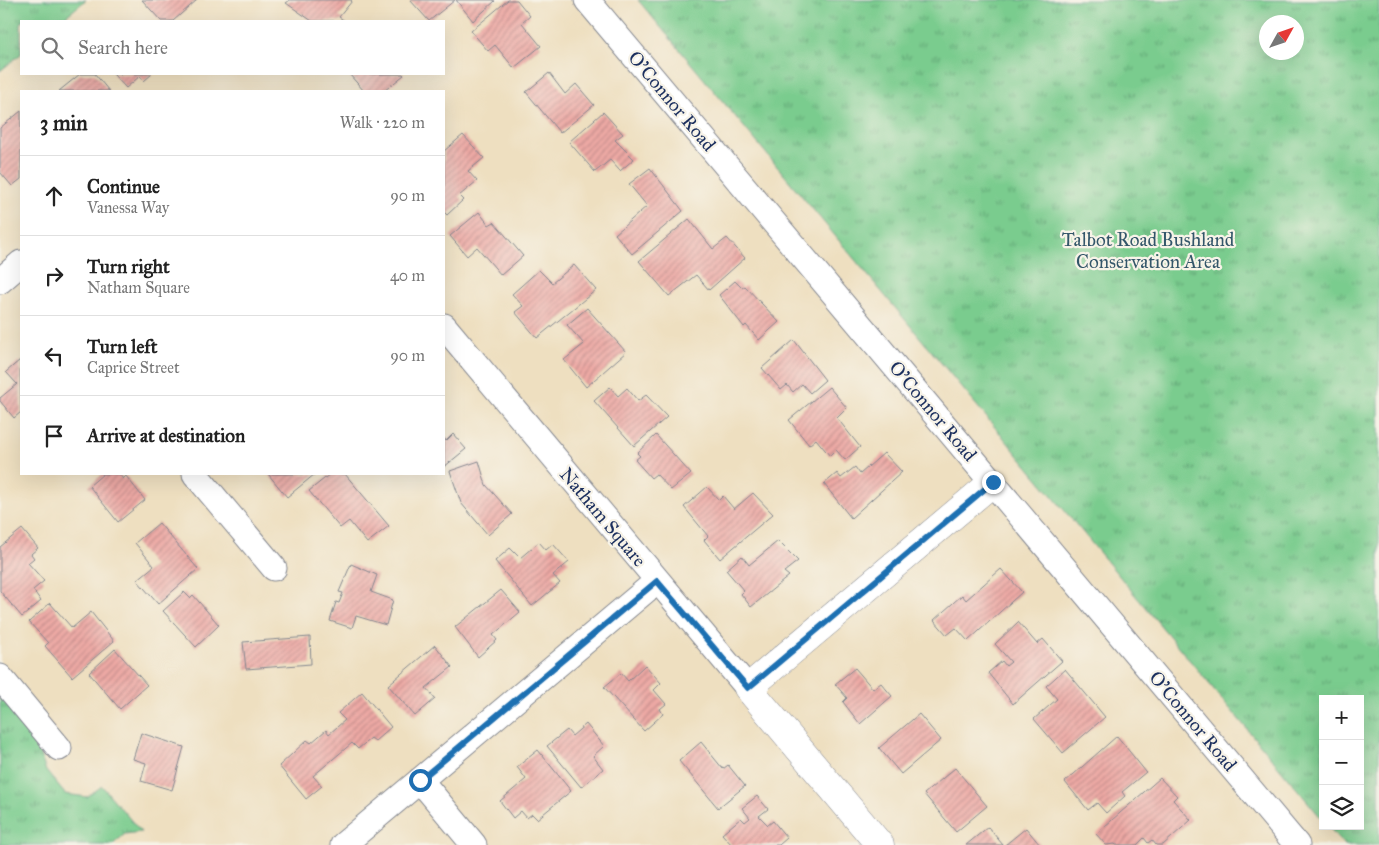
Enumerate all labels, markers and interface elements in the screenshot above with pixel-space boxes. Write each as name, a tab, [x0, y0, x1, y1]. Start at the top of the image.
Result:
north arrow	[1259, 15, 1304, 60]
search box	[20, 20, 445, 75]
icon: search	[38, 34, 66, 62]
text: Search here	[78, 36, 168, 59]
street label: O'Connor Road	[623, 46, 721, 156]
text: 3 min	[40, 110, 88, 136]
text: Walk · 220 m	[340, 113, 425, 132]
text: Continue	[87, 175, 160, 198]
icon: ahead	[40, 182, 68, 210]
text: 90 m	[390, 186, 425, 205]
text: Vanessa Way	[87, 198, 169, 217]
park label: Talbot Road Bushland Conservation Area	[1062, 228, 1235, 273]
text: Turn right	[87, 255, 170, 278]
icon: right	[40, 262, 68, 290]
text: 40 m	[390, 266, 425, 285]
text: Natham Square	[87, 278, 190, 297]
text: Turn left	[87, 335, 157, 358]
icon: left	[40, 342, 68, 370]
text: 90 m	[390, 346, 425, 365]
street label: O'Connor Road	[884, 356, 982, 466]
text: Caprice Street	[87, 358, 180, 377]
icon: arrive	[40, 422, 68, 450]
text: Arrive at destination	[87, 424, 245, 447]
street label: Natham Square	[554, 463, 651, 572]
route end	[982, 471, 1005, 494]
street label: O'Connor Road	[1144, 666, 1242, 776]
map controls	[1319, 695, 1364, 830]
button: +	[1319, 695, 1364, 740]
button: −	[1319, 740, 1364, 785]
route start	[409, 769, 432, 792]
button: layers	[1319, 785, 1364, 830]

